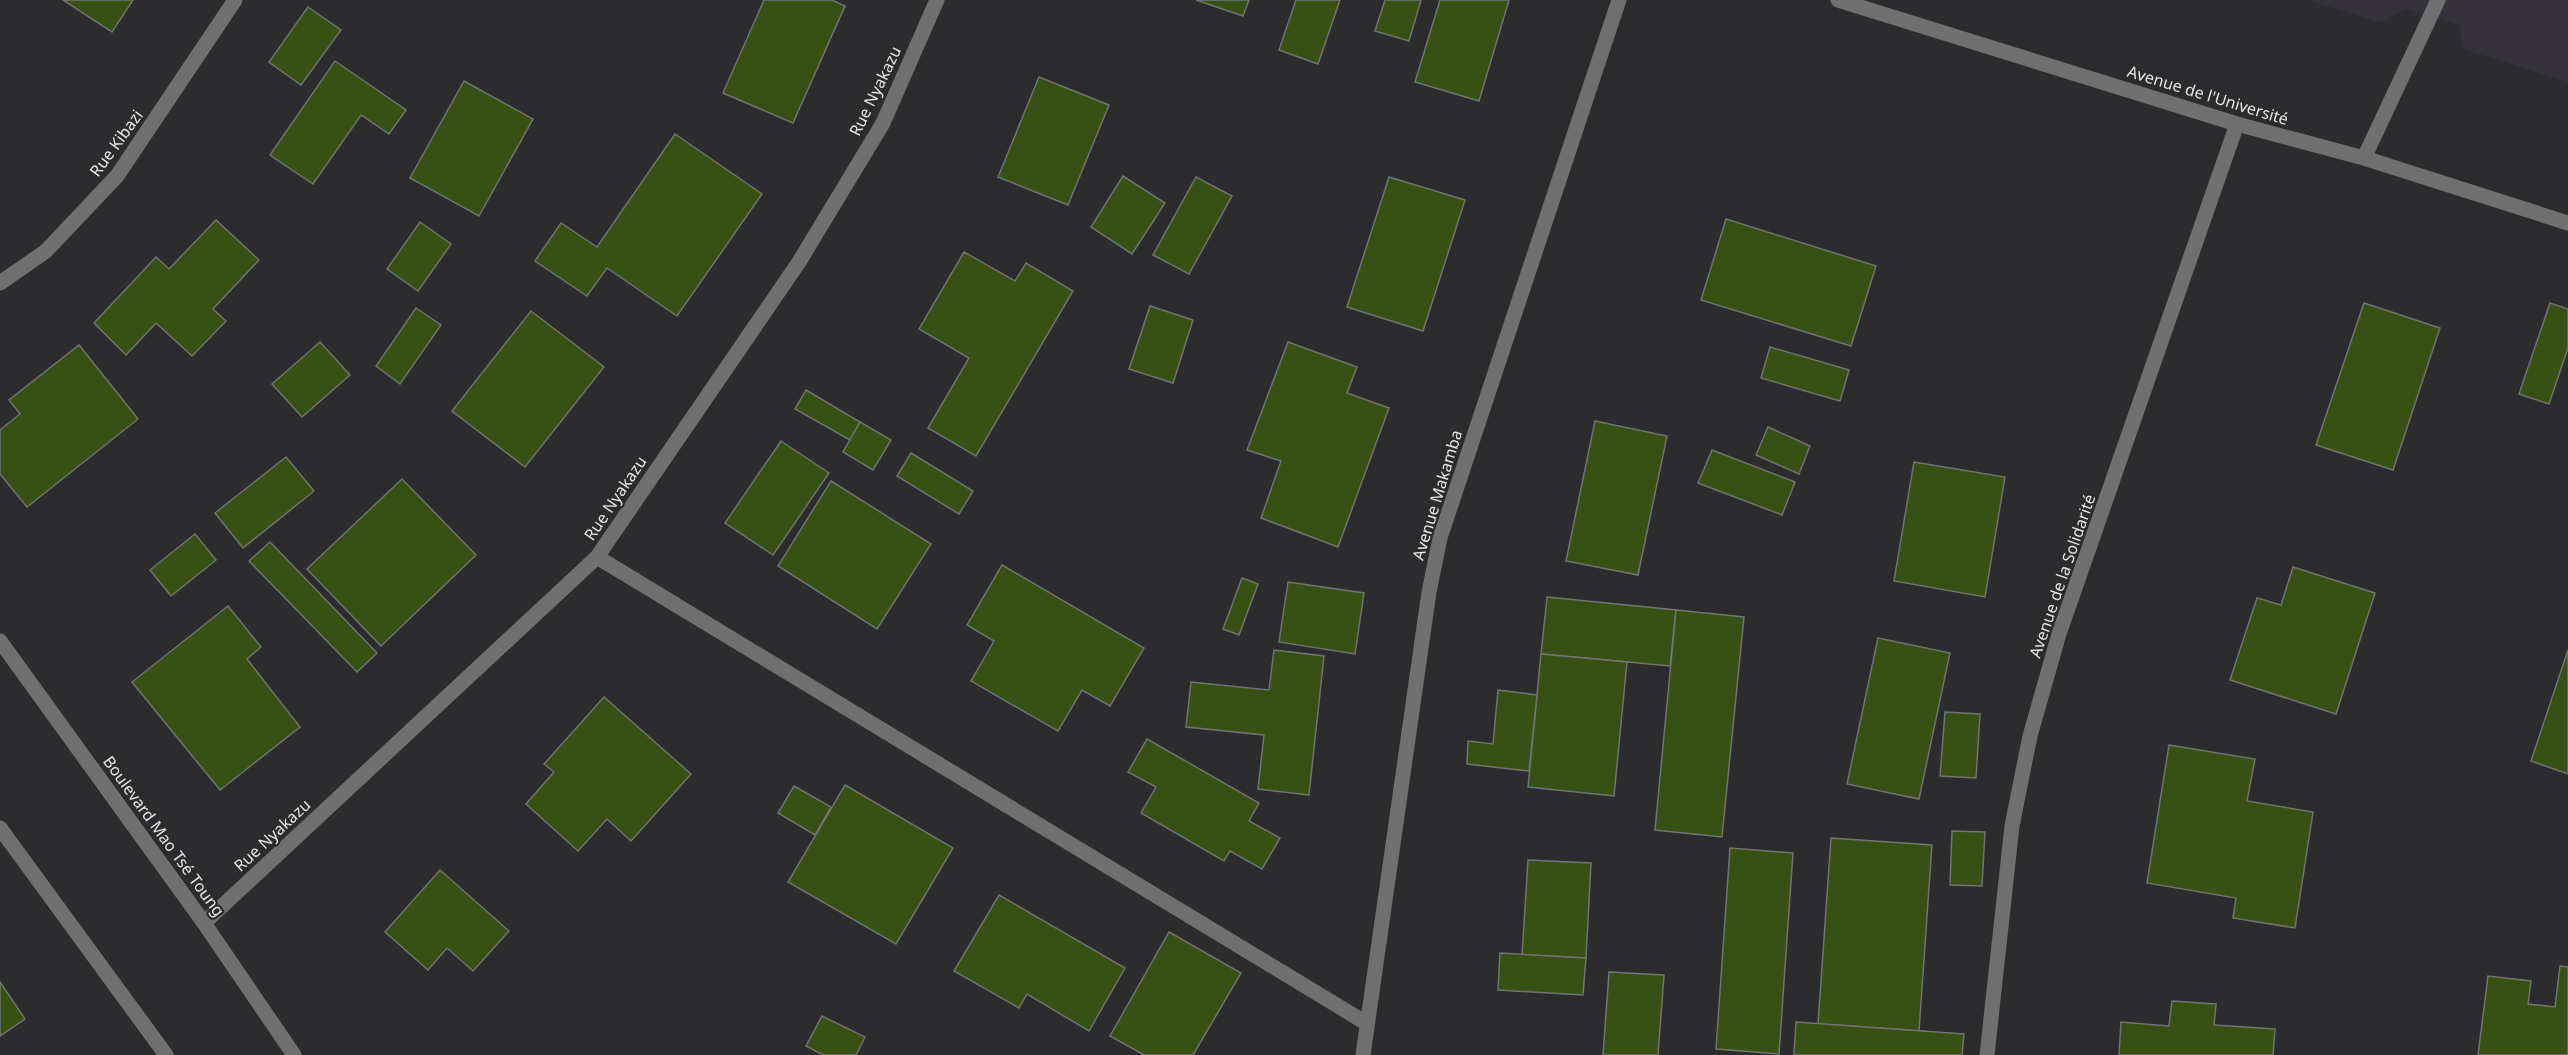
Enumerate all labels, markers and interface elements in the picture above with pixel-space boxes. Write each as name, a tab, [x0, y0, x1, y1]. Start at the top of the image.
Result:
street label: Rue Nyakazu	[844, 42, 906, 140]
street label: Avenue de l'Université	[2125, 60, 2291, 130]
street label: Rue Kibazi	[84, 105, 148, 181]
street label: Avenue Makamba	[1407, 427, 1467, 563]
street label: Rue Nyakazu	[579, 452, 651, 544]
street label: Avenue de la Solidarité	[2024, 491, 2100, 661]
street label: Boulevard Mao Tsé Toung	[98, 751, 230, 921]
street label: Rue Nyakazu	[229, 794, 315, 876]

